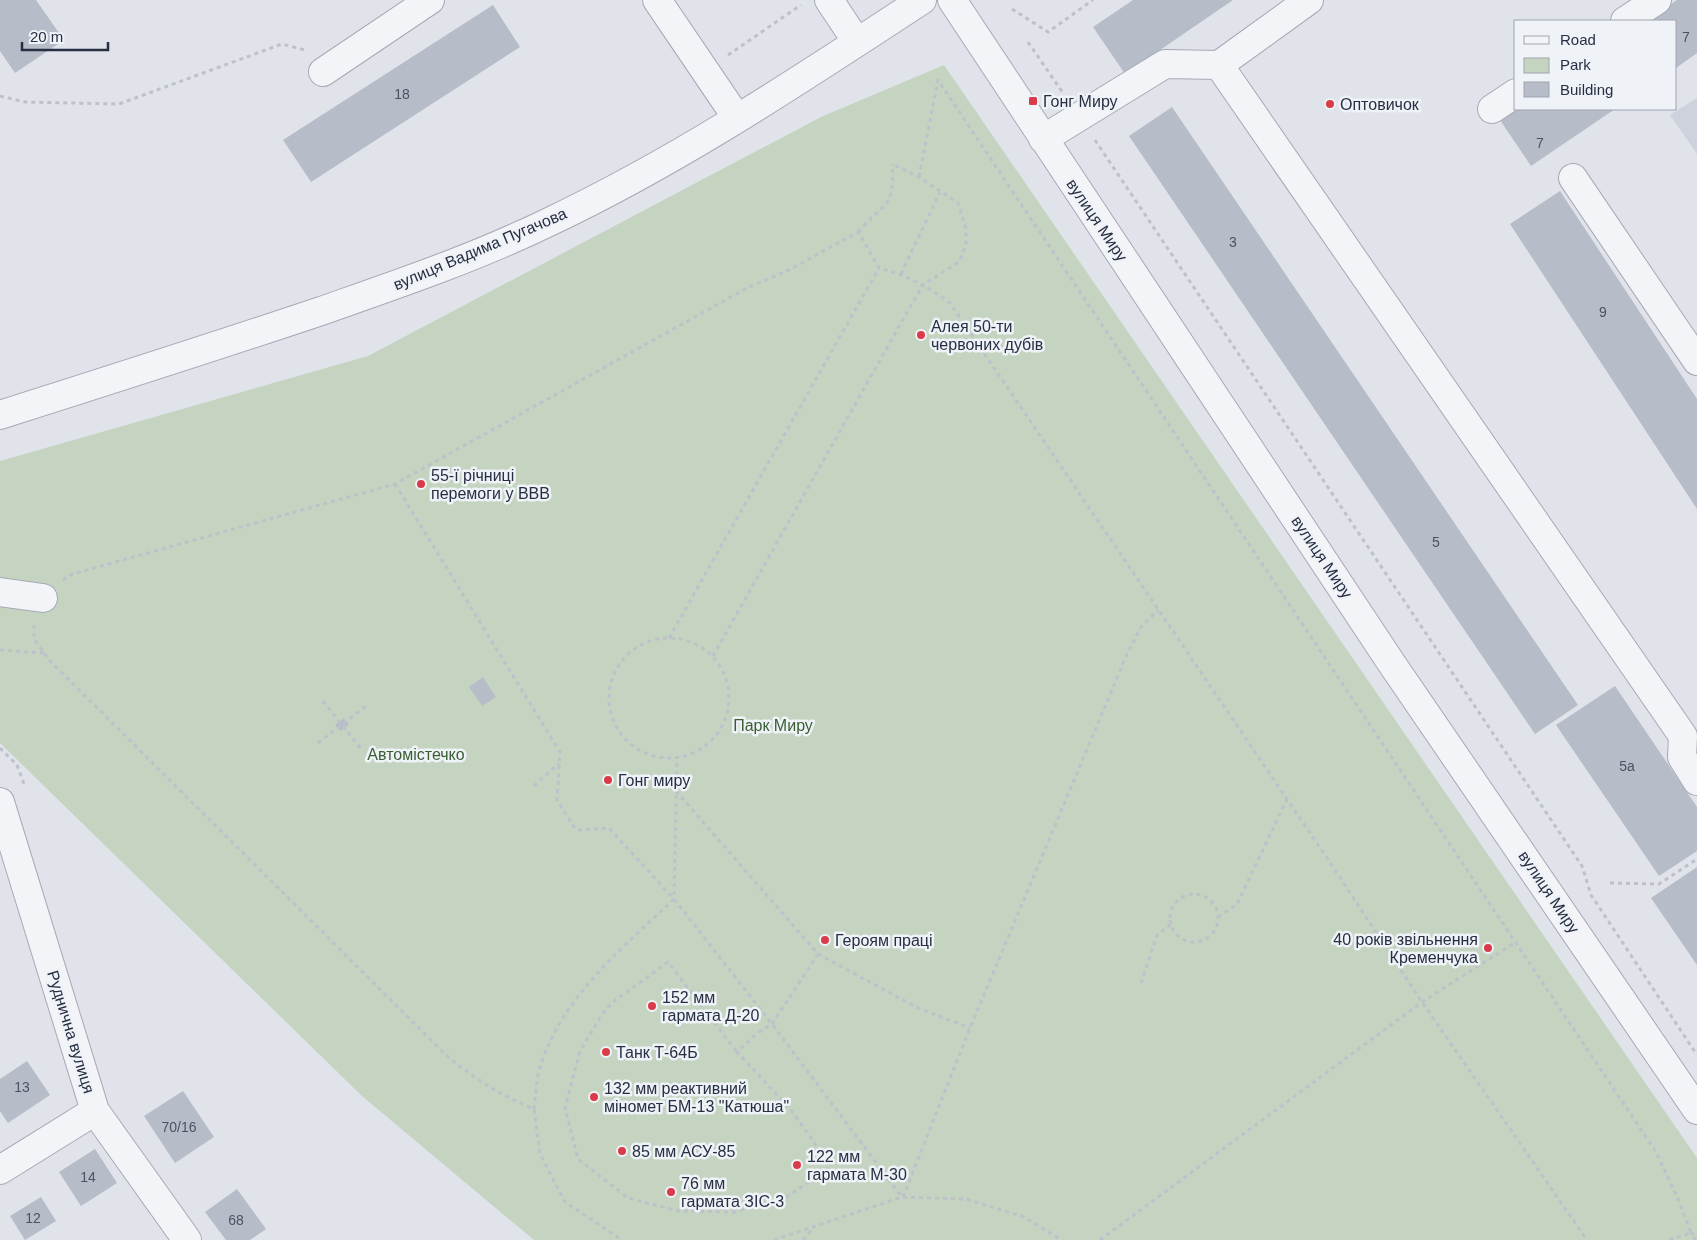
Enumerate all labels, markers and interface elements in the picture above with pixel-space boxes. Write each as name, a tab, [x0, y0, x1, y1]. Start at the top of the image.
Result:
scale bar	[22, 20, 109, 52]
legend	[1514, 20, 1677, 110]
text: 20 m	[30, 28, 63, 45]
house number: 7	[1682, 29, 1690, 45]
text: Road	[1560, 31, 1596, 48]
text: Park	[1560, 56, 1591, 73]
text: Building	[1560, 81, 1613, 98]
house number: 18	[394, 86, 410, 102]
place label: Гонг Миру	[1043, 93, 1118, 110]
marker: Гонг Миру	[1027, 95, 1039, 107]
place label: Оптовичок	[1340, 96, 1420, 113]
marker: Оптовичок	[1324, 98, 1336, 110]
house number: 7	[1536, 135, 1544, 151]
street label: вулиця Миру	[1063, 176, 1131, 264]
street label: вулиця Вадима Пугачова	[391, 205, 569, 293]
house number: 3	[1229, 234, 1237, 250]
house number: 9	[1599, 304, 1607, 320]
place label: Алея 50-ти червоних дубів	[931, 318, 1043, 353]
marker: Алея 50-ти червоних дубів	[915, 329, 927, 341]
place label: 55-ї річниці перемоги у ВВВ	[431, 467, 550, 502]
marker: 55-ї річниці перемоги у ВВВ	[415, 478, 427, 490]
street label: вулиця Миру	[1288, 513, 1356, 601]
house number: 5	[1432, 534, 1440, 550]
park label: Парк Миру	[733, 717, 813, 734]
park label: Автомістечко	[367, 746, 465, 763]
house number: 5а	[1619, 758, 1635, 774]
place label: Гонг миру	[618, 772, 690, 789]
marker: Гонг миру	[602, 774, 614, 786]
street label: вулиця Миру	[1515, 848, 1583, 936]
place label: 40 рокiв звiльнення Кременчука	[1333, 931, 1478, 966]
place label: Героям працi	[835, 932, 933, 949]
marker: Героям працi	[819, 934, 831, 946]
marker: 40 рокiв звiльнення Кременчука	[1482, 942, 1494, 954]
street label: Руднична вулиця	[44, 968, 98, 1096]
place label: 152 мм гармата Д-20	[662, 989, 759, 1024]
marker: 152 мм гармата Д-20	[646, 1000, 658, 1012]
place label: Танк Т-64Б	[616, 1044, 698, 1061]
marker: Танк Т-64Б	[600, 1046, 612, 1058]
house number: 13	[14, 1079, 30, 1095]
place label: 132 мм реактивний міномет БМ-13 "Катюша"	[604, 1080, 789, 1115]
marker: 132 мм реактивний міномет БМ-13 "Катюша"	[588, 1091, 600, 1103]
house number: 70/16	[161, 1119, 197, 1135]
place label: 85 мм АСУ-85	[632, 1143, 735, 1160]
marker: 85 мм АСУ-85	[616, 1145, 628, 1157]
place label: 122 мм гармата М-30	[807, 1148, 907, 1183]
marker: 122 мм гармата М-30	[791, 1159, 803, 1171]
house number: 14	[80, 1169, 96, 1185]
place label: 76 мм гармата ЗІС-3	[681, 1175, 784, 1210]
marker: 76 мм гармата ЗІС-3	[665, 1186, 677, 1198]
house number: 12	[25, 1210, 41, 1226]
house number: 68	[228, 1212, 244, 1228]

